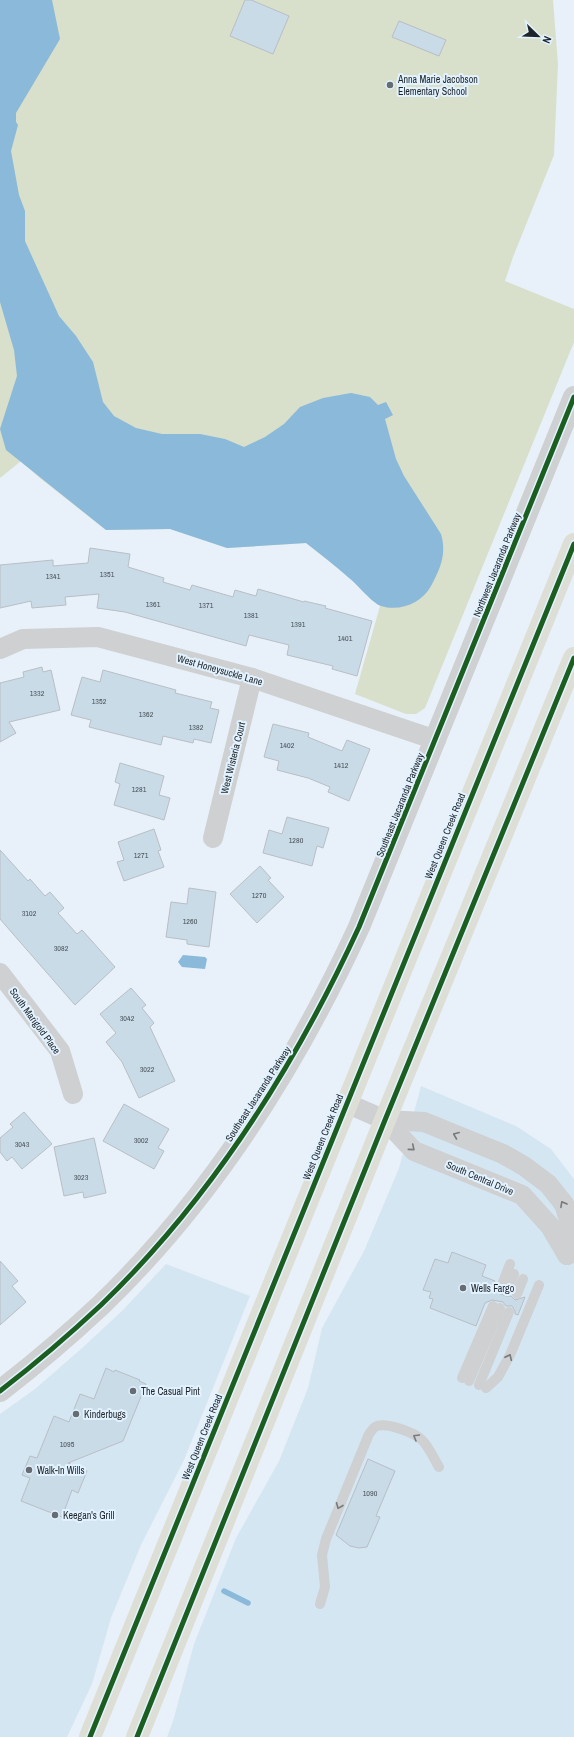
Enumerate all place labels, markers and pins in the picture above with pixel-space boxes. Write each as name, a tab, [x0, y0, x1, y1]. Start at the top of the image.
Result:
place label: Anna Marie Jacobson Elementary School	[397, 73, 478, 98]
marker: Anna Marie Jacobson Elementary School	[385, 80, 395, 90]
place label: Wells Fargo	[471, 1282, 515, 1295]
marker: Wells Fargo	[458, 1283, 468, 1293]
place label: The Casual Pint	[141, 1385, 201, 1398]
marker: The Casual Pint	[128, 1386, 138, 1396]
place label: Kinderbugs	[84, 1408, 126, 1421]
marker: Kinderbugs	[71, 1409, 81, 1419]
place label: Walk-In Wills	[37, 1464, 85, 1477]
marker: Walk-In Wills	[24, 1465, 34, 1475]
place label: Keegan's Grill	[63, 1509, 114, 1522]
marker: Keegan's Grill	[50, 1510, 60, 1520]

